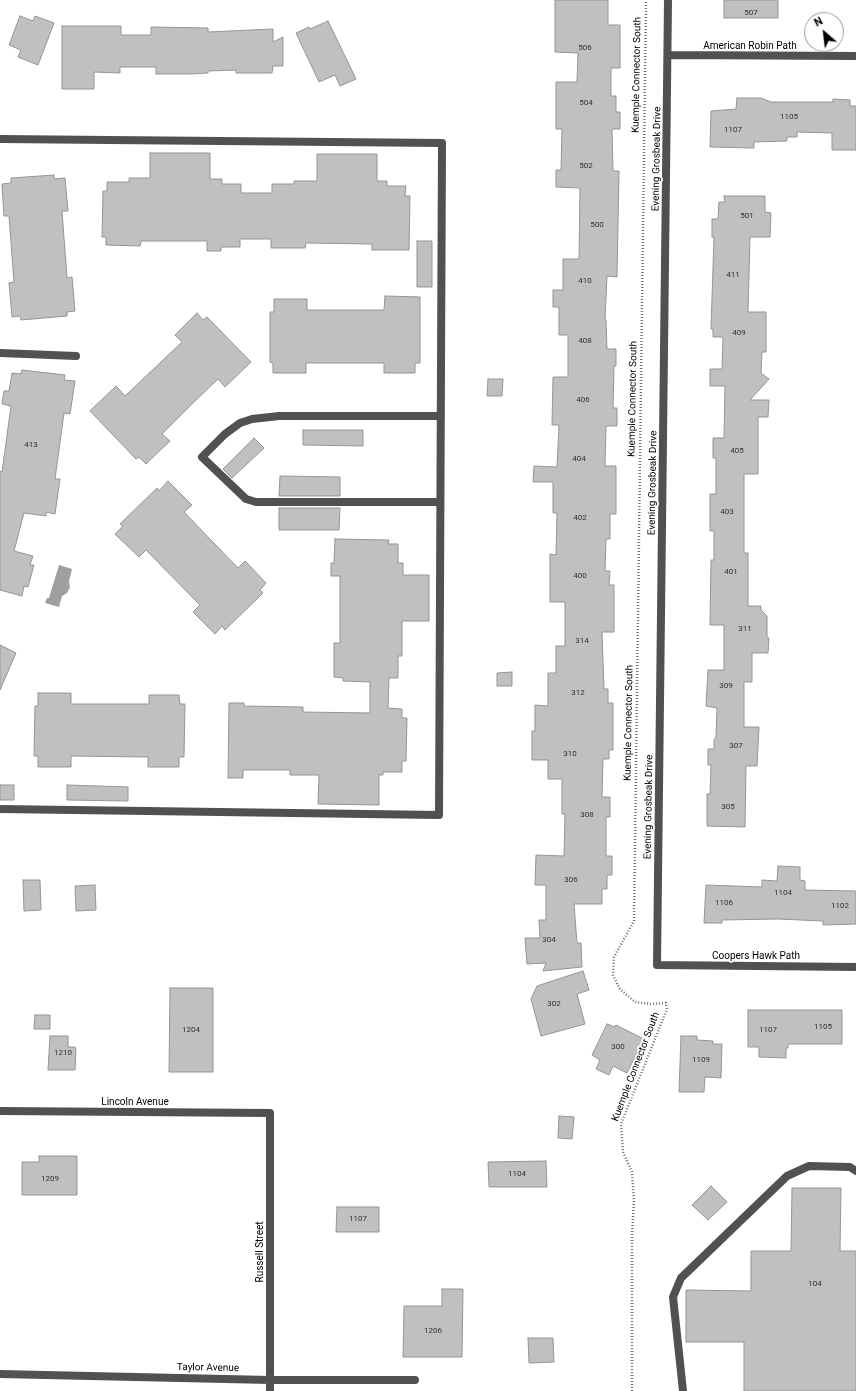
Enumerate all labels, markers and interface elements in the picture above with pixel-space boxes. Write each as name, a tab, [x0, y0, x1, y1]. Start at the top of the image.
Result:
house number: 507	[744, 8, 758, 18]
north arrow	[804, 12, 844, 52]
text: N	[812, 14, 825, 29]
street label: Kuemple Connector South	[630, 17, 644, 133]
street label: American Robin Path	[703, 40, 797, 52]
house number: 506	[578, 43, 592, 53]
house number: 504	[579, 98, 593, 108]
street label: Evening Grosbeak Drive	[650, 107, 664, 211]
house number: 1105	[780, 112, 798, 122]
house number: 1107	[724, 125, 742, 135]
house number: 502	[579, 161, 593, 171]
house number: 501	[740, 211, 754, 221]
house number: 500	[590, 220, 604, 230]
house number: 411	[726, 270, 740, 280]
house number: 410	[578, 276, 592, 286]
house number: 409	[732, 328, 746, 338]
house number: 408	[578, 336, 592, 346]
street label: Kuemple Connector South	[626, 341, 640, 457]
house number: 406	[576, 395, 590, 405]
street label: Evening Grosbeak Drive	[646, 431, 660, 535]
house number: 413	[24, 440, 38, 450]
house number: 405	[730, 446, 744, 456]
house number: 404	[572, 454, 586, 464]
house number: 403	[720, 507, 734, 517]
house number: 402	[573, 513, 587, 523]
house number: 401	[724, 567, 738, 577]
house number: 400	[573, 571, 587, 581]
house number: 311	[738, 624, 752, 634]
house number: 314	[575, 636, 589, 646]
street label: Kuemple Connector South	[622, 665, 636, 781]
house number: 309	[719, 681, 733, 691]
house number: 312	[571, 688, 585, 698]
house number: 307	[729, 741, 743, 751]
house number: 310	[563, 749, 577, 759]
street label: Evening Grosbeak Drive	[642, 755, 656, 859]
house number: 305	[721, 802, 735, 812]
house number: 308	[580, 810, 594, 820]
house number: 306	[564, 875, 578, 885]
house number: 1104	[774, 888, 792, 898]
house number: 1106	[715, 898, 733, 908]
house number: 1102	[831, 901, 849, 911]
house number: 304	[542, 935, 556, 945]
street label: Coopers Hawk Path	[712, 950, 800, 962]
house number: 302	[547, 999, 561, 1009]
street label: Kuemple Connector South	[610, 1011, 662, 1123]
house number: 1105	[814, 1022, 832, 1032]
house number: 1204	[182, 1025, 200, 1035]
house number: 1107	[759, 1025, 777, 1035]
house number: 300	[611, 1042, 625, 1052]
house number: 1210	[54, 1048, 72, 1058]
house number: 1109	[692, 1055, 710, 1065]
street label: Lincoln Avenue	[101, 1096, 169, 1108]
house number: 1104	[508, 1169, 526, 1179]
house number: 1209	[41, 1174, 59, 1184]
house number: 1107	[349, 1214, 367, 1224]
street label: Russell Street	[254, 1221, 266, 1283]
house number: 104	[808, 1279, 822, 1289]
house number: 1206	[424, 1326, 442, 1336]
street label: Taylor Avenue	[177, 1361, 239, 1375]

